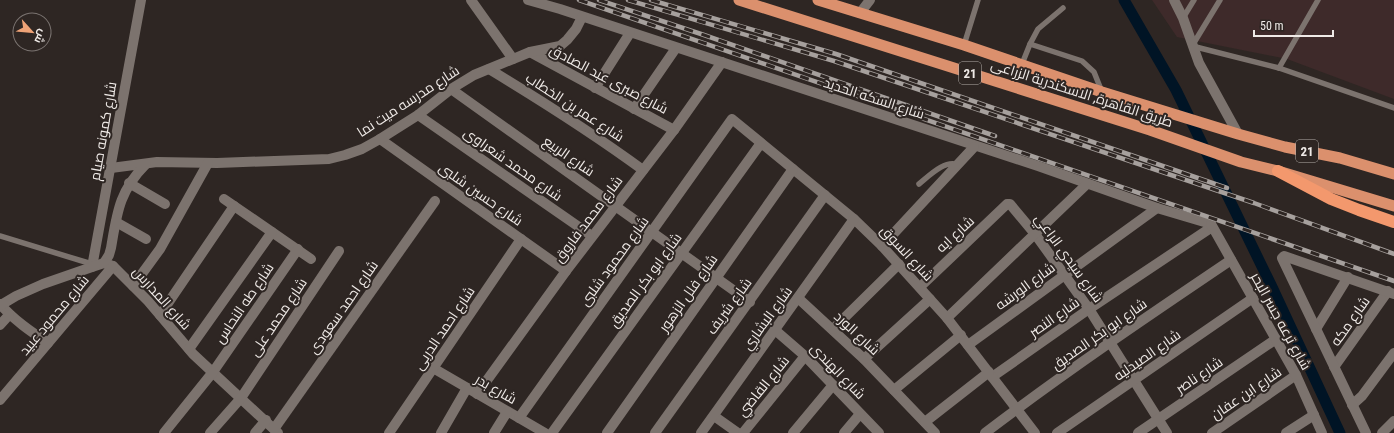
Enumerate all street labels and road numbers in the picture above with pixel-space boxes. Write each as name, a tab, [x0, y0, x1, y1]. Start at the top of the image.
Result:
street label: شارع صبرى عبد الصادق	[547, 41, 671, 118]
street label: طريق القاهرة, الاسكندرية الزراعى	[989, 56, 1175, 131]
street label: شارع مدرسه ميت نما	[354, 62, 463, 141]
road number: 21	[959, 62, 981, 84]
street label: شارع عمر بن الخطاب	[522, 69, 627, 146]
street label: شارع السكه الحديد	[821, 74, 927, 123]
street label: شارع كمونه صيام	[86, 80, 122, 182]
street label: شارع محمد شعراوى	[460, 124, 565, 205]
street label: شارع الربيع	[540, 133, 598, 180]
road number: 21	[1296, 140, 1318, 162]
street label: شارع حسين شلبى	[435, 159, 526, 230]
street label: شارع محمد فاروق	[550, 173, 626, 266]
street label: شارع سيدي الراعي	[1028, 211, 1106, 308]
street label: شارع ايه	[933, 212, 978, 256]
street label: شارع محمود شلبى	[576, 213, 653, 309]
street label: شارع السوق	[876, 222, 937, 285]
street label: شارع ابو بكر الصديق	[605, 230, 685, 331]
street label: شارع فلل الزهور	[655, 251, 721, 336]
street label: شارع احمد سعودى	[305, 257, 382, 357]
street label: شارع الورشه	[992, 259, 1058, 314]
street label: شارع طه النحاس	[211, 260, 278, 347]
street label: شارع المدارس	[129, 263, 194, 333]
street label: شارع ترعه جسر البحر	[1246, 268, 1314, 373]
street label: شارع محمود عبيد	[16, 272, 93, 359]
street label: شارع محمد على	[246, 275, 311, 360]
street label: شارع شريف	[703, 275, 756, 338]
street label: شارع احمد الدربى	[410, 283, 479, 373]
street label: شارع البشاري	[739, 283, 799, 355]
street label: شارع مكه	[1327, 293, 1374, 349]
street label: شارع النصر	[1025, 294, 1083, 342]
street label: شارع ابو بكر الصديق	[1048, 295, 1150, 374]
street label: شارع الورد	[830, 308, 883, 359]
street label: شارع الصيدليه	[1111, 326, 1184, 385]
street label: شارع الهندى	[807, 340, 869, 403]
street label: شارع القاضي	[734, 352, 795, 421]
street label: شارع ناصر	[1172, 353, 1226, 398]
street label: شارع ابن عفان	[1208, 364, 1285, 423]
street label: شارع بدر	[471, 370, 520, 408]

